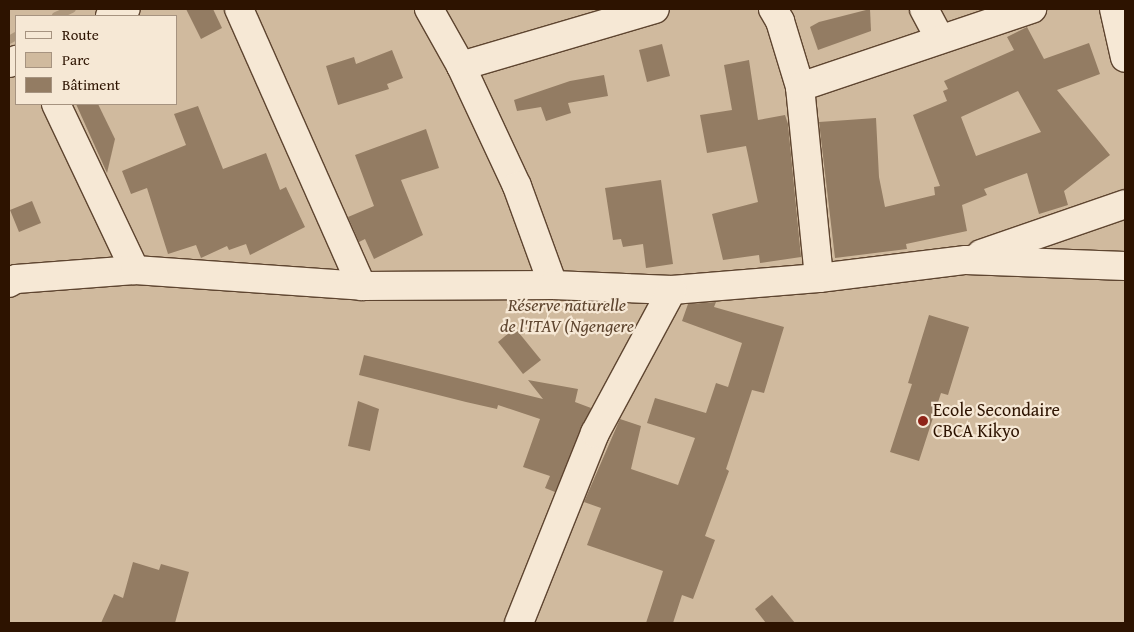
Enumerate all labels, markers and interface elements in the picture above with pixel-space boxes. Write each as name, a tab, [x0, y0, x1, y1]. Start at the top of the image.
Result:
legend	[15, 15, 178, 105]
text: Route	[62, 24, 99, 45]
text: Parc	[62, 49, 90, 70]
text: Bâtiment	[62, 74, 120, 95]
park label: Réserve naturelle de l'ITAV (Ngengere	[500, 295, 634, 338]
place label: Ecole Secondaire CBCA Kikyo	[933, 400, 1060, 442]
marker: Ecole Secondaire CBCA Kikyo	[917, 415, 929, 427]

